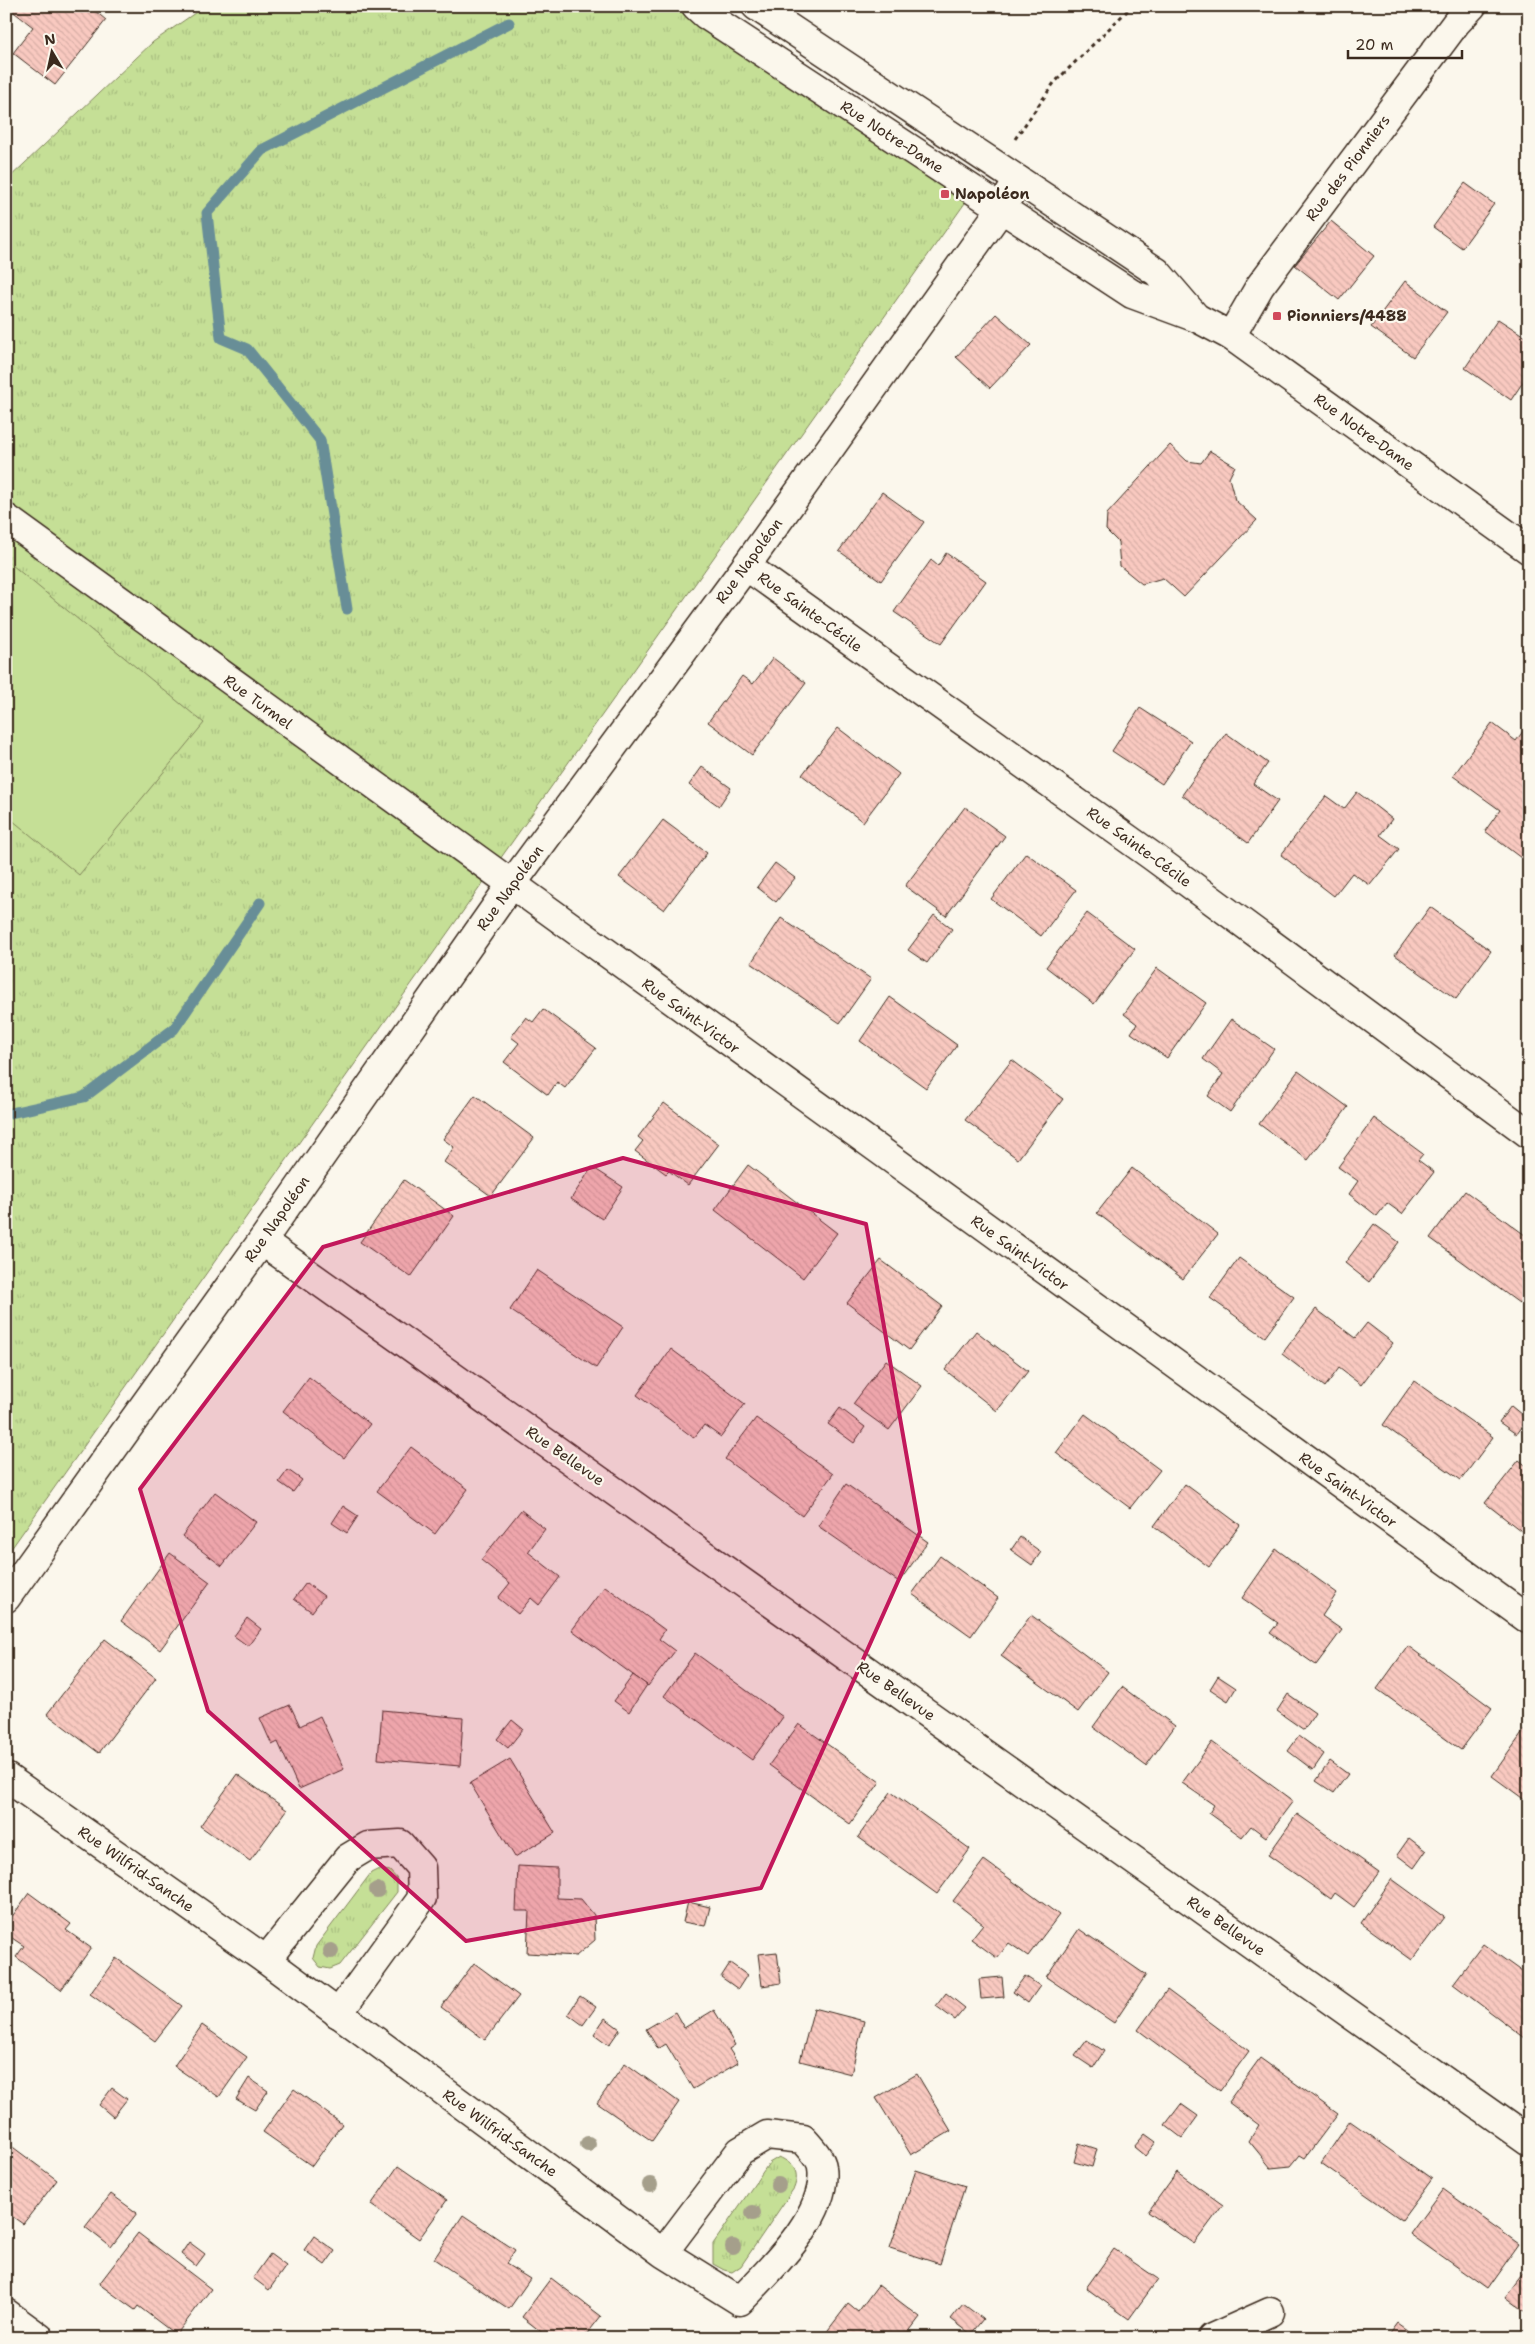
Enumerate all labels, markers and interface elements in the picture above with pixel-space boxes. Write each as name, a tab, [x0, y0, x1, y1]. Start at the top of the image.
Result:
north arrow	[28, 28, 78, 78]
scale bar	[1348, 28, 1461, 60]
text: N	[43, 29, 57, 49]
text: 20 m	[1355, 35, 1394, 55]
street label: Rue Notre-Dame	[836, 96, 948, 178]
street label: Rue des Pionniers	[1301, 111, 1395, 225]
place label: Napoléon	[955, 184, 1030, 204]
marker: Napoléon	[939, 188, 951, 200]
place label: Pionniers/4488	[1287, 306, 1407, 326]
marker: Pionniers/4488	[1271, 310, 1283, 322]
street label: Rue Notre-Dame	[1310, 389, 1418, 475]
street label: Rue Napoléon	[711, 514, 787, 608]
street label: Rue Sainte-Cécile	[754, 567, 866, 657]
street label: Rue Turmel	[219, 670, 297, 734]
street label: Rue Sainte-Cécile	[1083, 802, 1195, 892]
street label: Rue Napoléon	[472, 841, 548, 935]
street label: Rue Saint-Victor	[638, 974, 744, 1058]
street label: Rue Napoléon	[240, 1172, 314, 1266]
street label: Rue Saint-Victor	[967, 1211, 1073, 1295]
street label: Rue Bellevue	[522, 1422, 608, 1490]
street label: Rue Saint-Victor	[1295, 1448, 1401, 1532]
street label: Rue Bellevue	[853, 1657, 939, 1725]
street label: Rue Wilfrid-Sanche	[74, 1821, 198, 1917]
street label: Rue Bellevue	[1183, 1892, 1269, 1960]
street label: Rue Wilfrid-Sanche	[439, 2085, 561, 2181]

